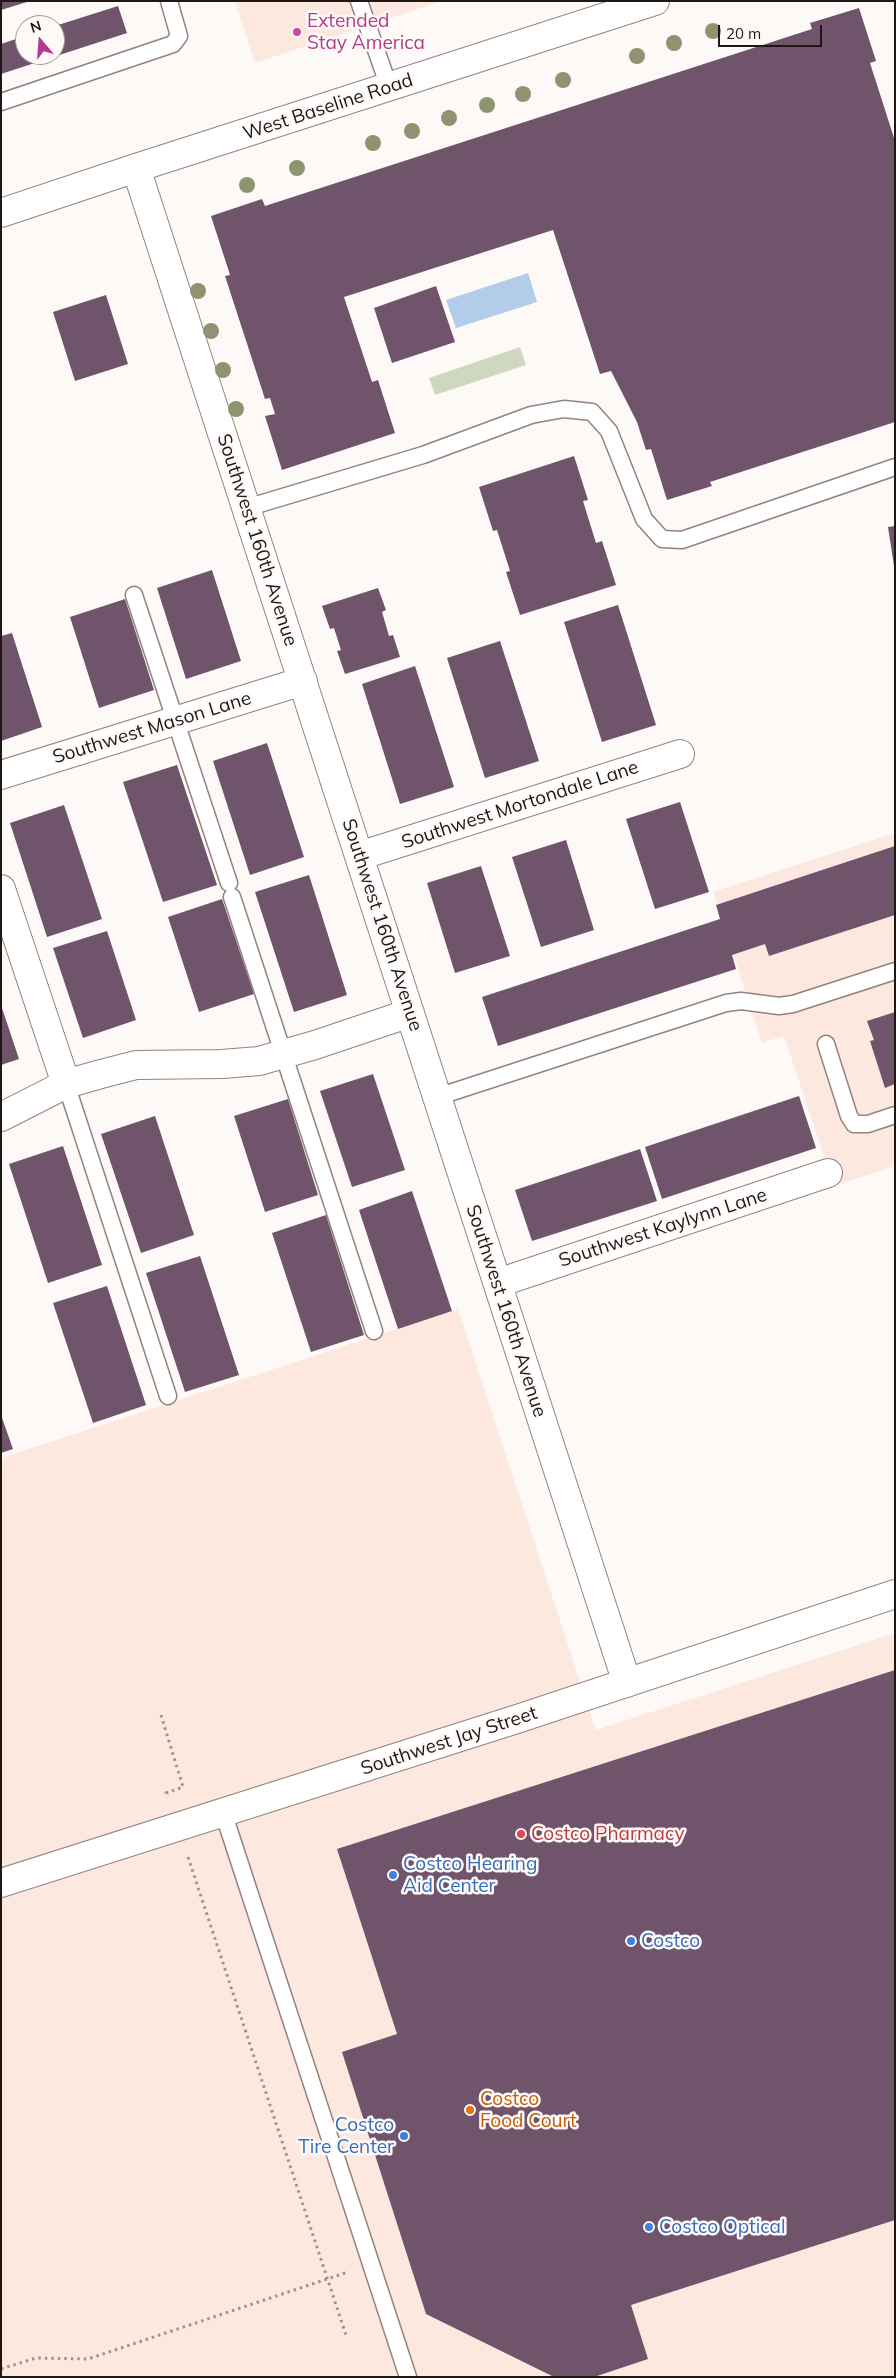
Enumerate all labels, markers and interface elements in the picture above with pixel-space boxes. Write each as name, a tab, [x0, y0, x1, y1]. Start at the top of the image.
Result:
place label: Extended Stay America	[307, 10, 425, 54]
north arrow	[15, 15, 65, 65]
scale bar	[721, 15, 825, 47]
text: N	[28, 16, 43, 37]
text: 20 m	[726, 24, 761, 43]
marker: Extended Stay America	[291, 26, 303, 38]
street label: West Baseline Road	[240, 69, 416, 145]
street label: Southwest 160th Avenue	[212, 431, 302, 649]
street label: Southwest Mason Lane	[50, 687, 254, 769]
street label: Southwest Mortondale Lane	[399, 756, 641, 854]
street label: Southwest 160th Avenue	[337, 816, 427, 1034]
street label: Southwest Kaylynn Lane	[556, 1184, 770, 1272]
street label: Southwest 160th Avenue	[461, 1202, 551, 1420]
street label: Southwest Jay Street	[358, 1702, 540, 1780]
place label: Costco Pharmacy	[531, 1823, 685, 1845]
marker: Costco Pharmacy	[515, 1828, 527, 1840]
place label: Costco Hearing Aid Center	[403, 1853, 537, 1897]
marker: Costco Hearing Aid Center	[387, 1869, 399, 1881]
place label: Costco	[641, 1930, 700, 1952]
marker: Costco	[625, 1935, 637, 1947]
place label: Costco Food Court	[480, 2088, 577, 2132]
marker: Costco Food Court	[464, 2104, 476, 2116]
place label: Costco Tire Center	[298, 2114, 394, 2158]
marker: Costco Tire Center	[398, 2130, 410, 2142]
place label: Costco Optical	[659, 2216, 785, 2238]
marker: Costco Optical	[643, 2221, 655, 2233]

